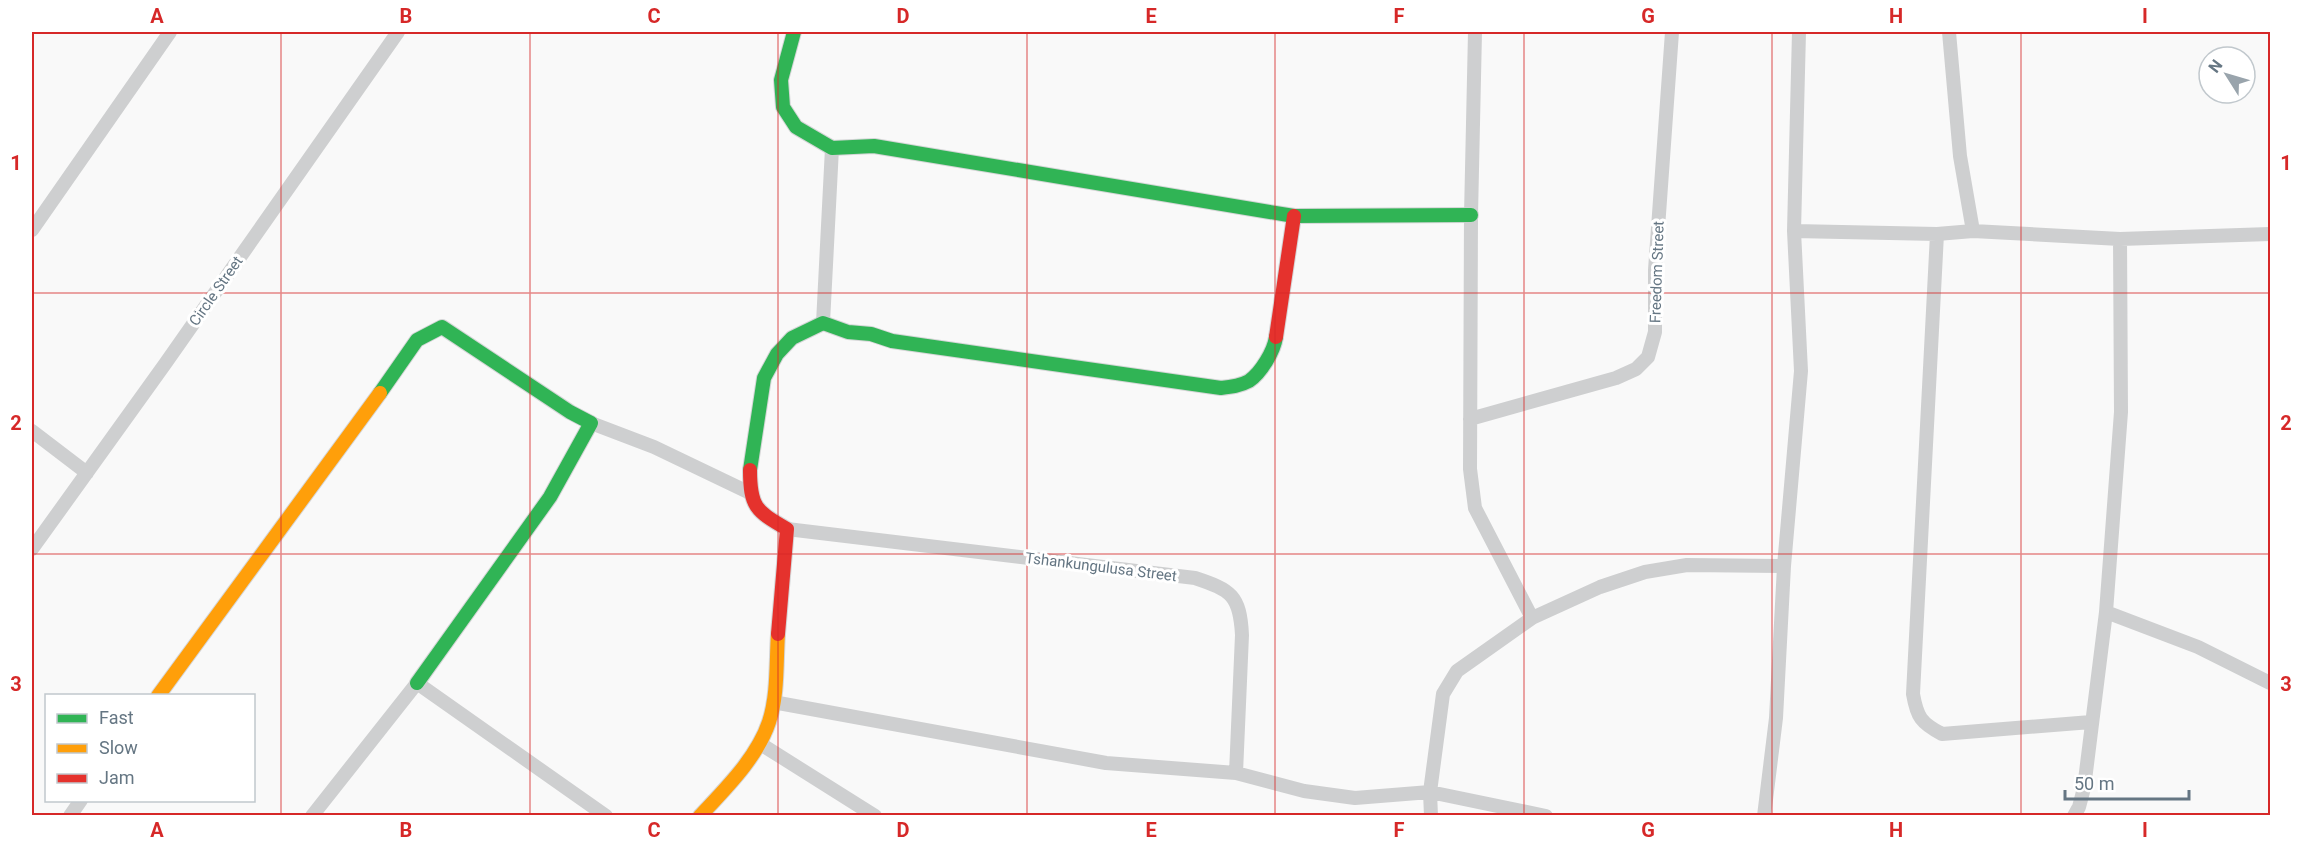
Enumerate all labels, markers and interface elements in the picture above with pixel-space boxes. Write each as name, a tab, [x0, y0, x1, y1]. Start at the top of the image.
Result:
text: A	[150, 4, 164, 28]
text: B	[400, 4, 412, 28]
text: C	[647, 4, 661, 28]
text: D	[897, 4, 910, 28]
text: E	[1145, 4, 1157, 28]
text: F	[1394, 4, 1405, 28]
text: G	[1641, 4, 1655, 28]
text: H	[1889, 4, 1903, 28]
text: I	[2142, 4, 2148, 28]
north arrow	[2197, 45, 2257, 105]
text: N	[2204, 56, 2226, 77]
text: 1	[10, 151, 22, 175]
text: 1	[2280, 151, 2292, 175]
street label: Freedom Street	[1646, 220, 1668, 323]
street label: Circle Street	[185, 253, 247, 329]
text: 2	[10, 411, 22, 435]
text: 2	[2280, 411, 2292, 435]
street label: Tshankungulusa Street	[1024, 549, 1178, 585]
text: 3	[10, 672, 22, 696]
text: 3	[2280, 672, 2292, 696]
legend	[45, 694, 255, 802]
text: Fast	[99, 707, 134, 728]
text: Slow	[99, 737, 138, 758]
scale bar	[2065, 763, 2190, 801]
text: Jam	[99, 767, 135, 788]
text: 50 m	[2074, 773, 2114, 794]
text: A	[150, 818, 164, 842]
text: B	[400, 818, 412, 842]
text: C	[647, 818, 661, 842]
text: D	[897, 818, 910, 842]
text: E	[1145, 818, 1157, 842]
text: F	[1394, 818, 1405, 842]
text: G	[1641, 818, 1655, 842]
text: H	[1889, 818, 1903, 842]
text: I	[2142, 818, 2148, 842]

